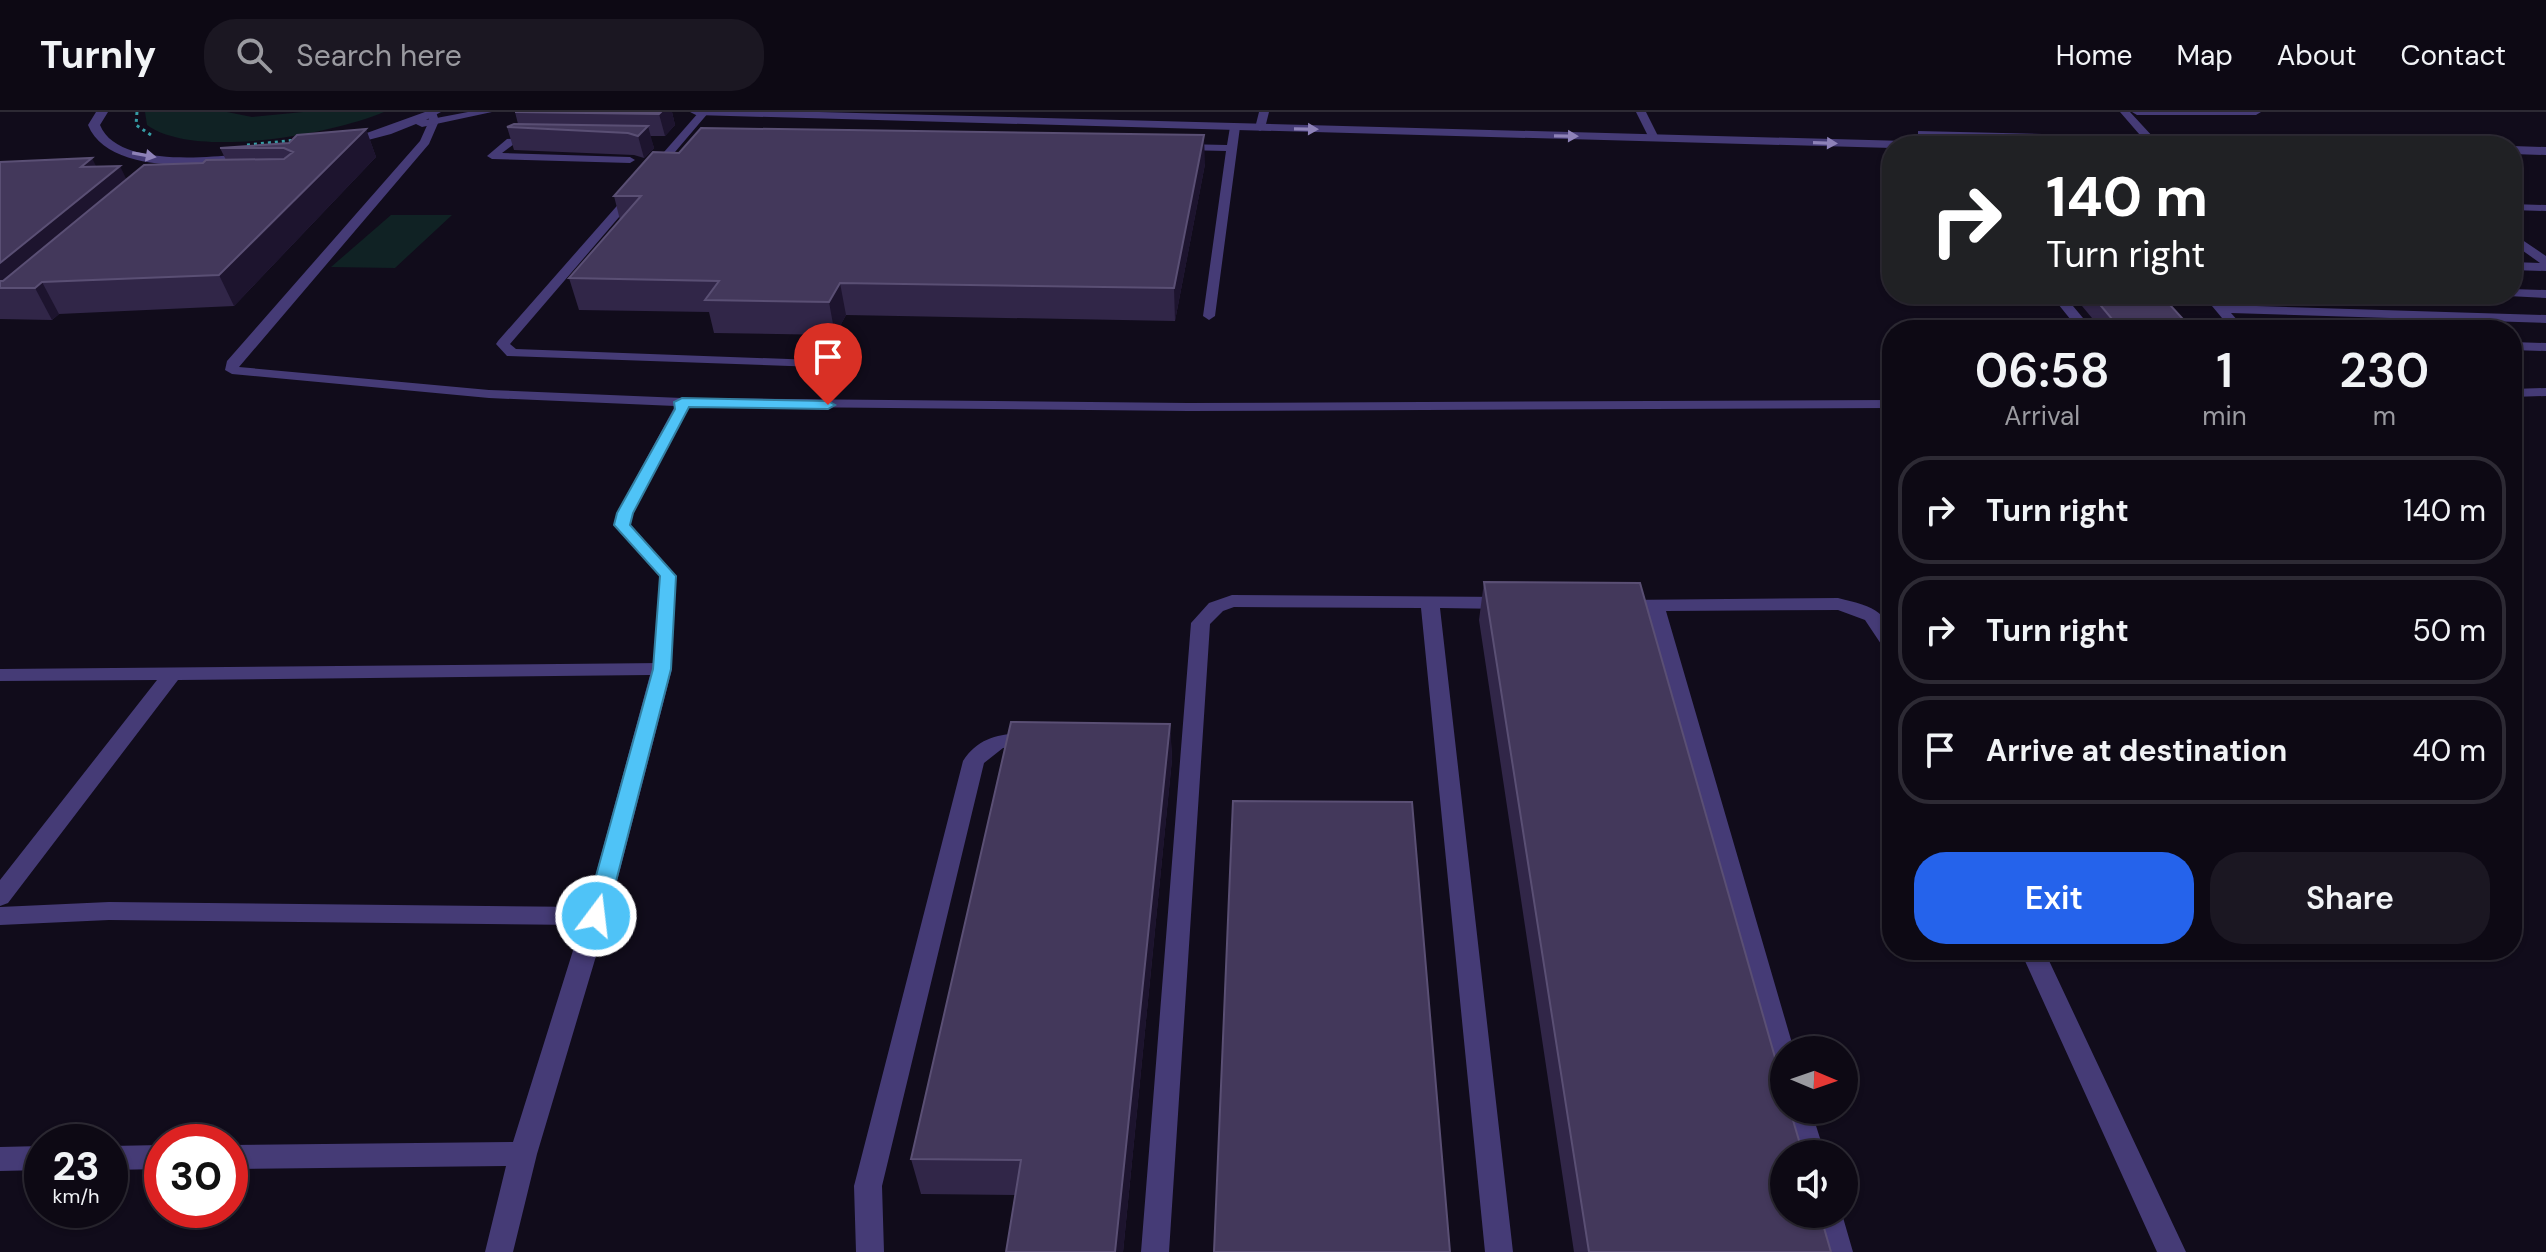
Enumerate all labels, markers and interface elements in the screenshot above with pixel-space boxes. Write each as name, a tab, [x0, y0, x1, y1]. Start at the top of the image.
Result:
search box	[204, 19, 764, 91]
text: Turnly	[40, 30, 156, 80]
icon: search	[232, 33, 276, 77]
text: Search here	[296, 36, 462, 75]
text: Home	[2056, 37, 2132, 74]
text: Map	[2176, 37, 2233, 74]
text: About	[2277, 37, 2356, 74]
text: Contact	[2400, 37, 2506, 74]
one-way arrow	[1294, 123, 1319, 135]
one-way arrow	[1554, 129, 1579, 142]
one-way arrow	[1813, 136, 1838, 149]
one-way arrow	[132, 150, 157, 162]
text: 140 m	[2046, 160, 2208, 233]
icon: right	[1914, 168, 2018, 272]
text: Turn right	[2046, 231, 2205, 278]
pin	[794, 323, 862, 405]
icon: arrive	[806, 335, 850, 379]
text: 06:58	[1975, 339, 2110, 402]
text: 1	[2216, 339, 2233, 402]
text: 230	[2339, 339, 2429, 402]
text: Arrival	[2004, 399, 2080, 433]
text: min	[2202, 399, 2247, 433]
text: m	[2373, 399, 2396, 433]
icon: right	[1918, 488, 1962, 532]
text: Turn right	[1986, 491, 2129, 530]
text: 140 m	[2403, 491, 2486, 530]
icon: right	[1918, 608, 1962, 652]
text: Turn right	[1986, 611, 2129, 650]
text: 50 m	[2412, 611, 2486, 650]
icon: arrive	[1918, 728, 1962, 772]
text: Arrive at destination	[1986, 731, 2287, 770]
text: 40 m	[2413, 731, 2486, 770]
button: Exit	[1914, 852, 2194, 944]
button: Share	[2210, 852, 2490, 944]
position arrow	[554, 874, 638, 958]
north arrow	[1770, 1036, 1858, 1124]
map controls	[1770, 1036, 1858, 1228]
speed limit sign: 30	[144, 1124, 248, 1228]
text: 23	[52, 1140, 100, 1192]
button: sound	[1770, 1140, 1858, 1228]
text: km/h	[52, 1183, 100, 1209]

